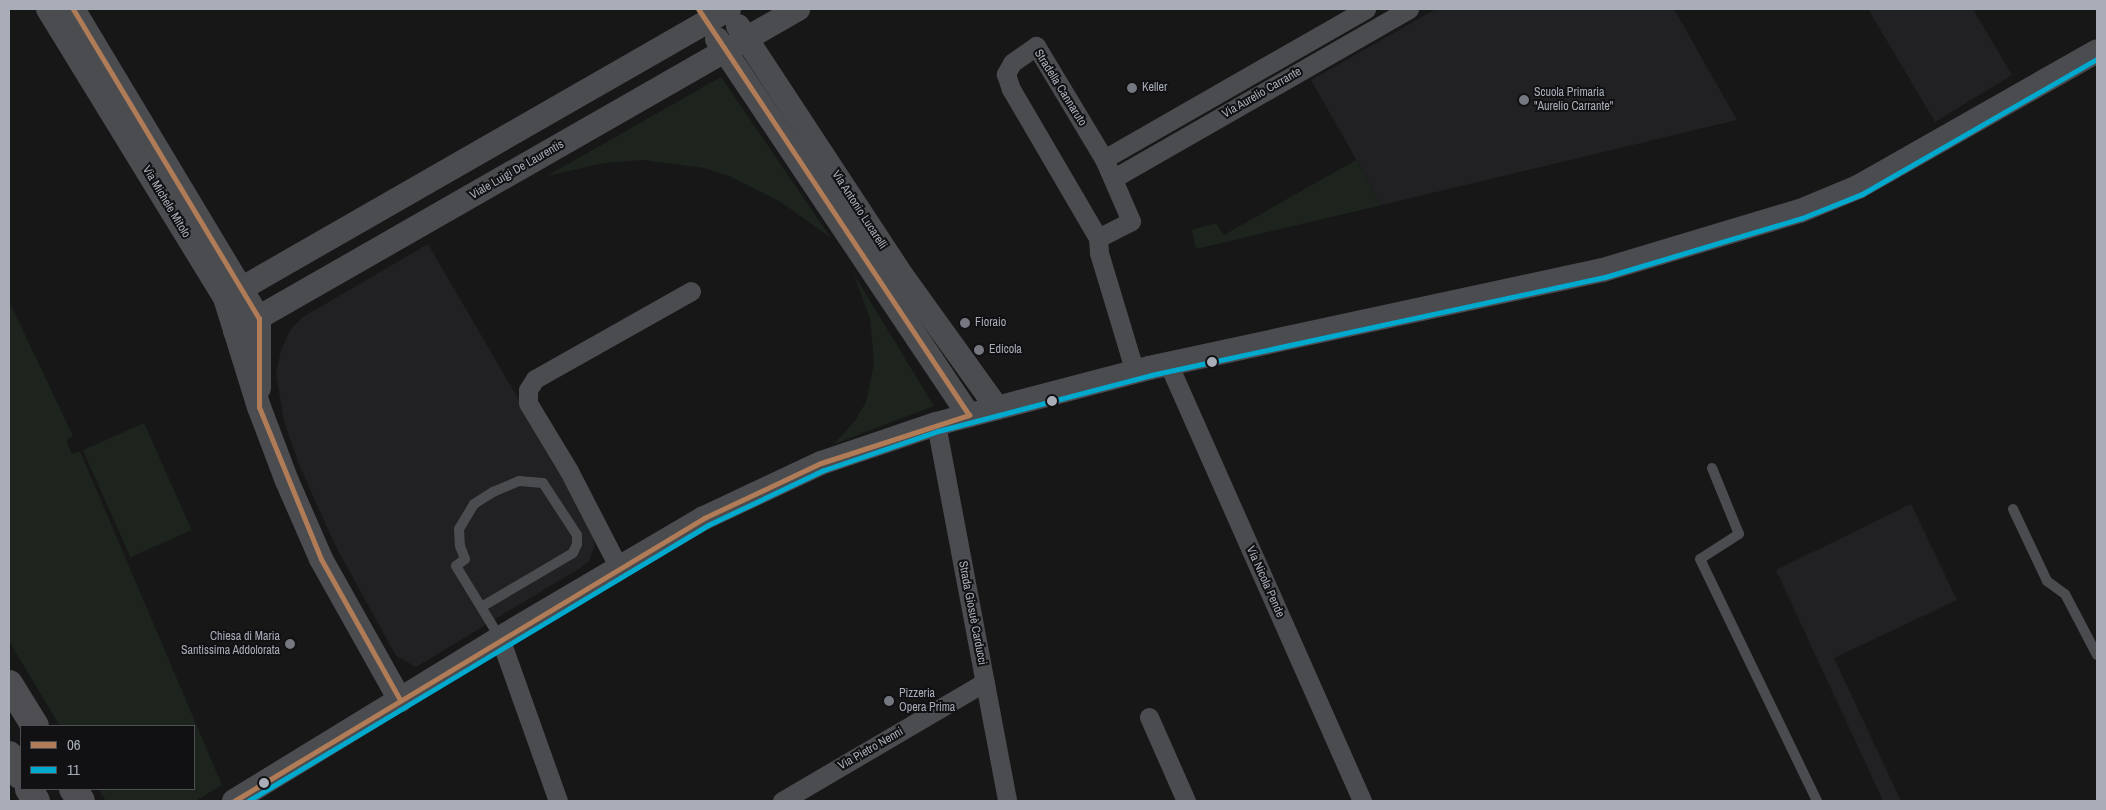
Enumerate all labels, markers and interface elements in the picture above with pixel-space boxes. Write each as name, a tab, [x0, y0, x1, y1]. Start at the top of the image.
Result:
street label: Stradella Cannaruto	[1031, 47, 1089, 129]
street label: Via Aurelio Carrante	[1220, 64, 1304, 122]
place label: Keller	[1142, 81, 1167, 95]
marker: Keller	[1126, 82, 1138, 94]
place label: Scuola Primaria "Aurelio Carrante"	[1534, 86, 1613, 114]
marker: Scuola Primaria "Aurelio Carrante"	[1518, 94, 1530, 106]
street label: Viale Luigi De Laurentis	[468, 137, 566, 203]
street label: Via Michele Mitolo	[139, 163, 193, 241]
street label: Via Antonio Lucarelli	[828, 168, 890, 252]
place label: Fioraio	[975, 316, 1006, 330]
marker: Fioraio	[959, 317, 971, 329]
place label: Edicola	[989, 343, 1022, 357]
marker: Edicola	[973, 344, 985, 356]
unlabelled marker	[1207, 357, 1217, 367]
unlabelled marker	[1047, 396, 1057, 406]
street label: Via Nicola Pende	[1243, 544, 1287, 620]
street label: Strada Giosuè Carducci	[955, 560, 989, 666]
place label: Chiesa di Maria Santissima Addolorata	[180, 630, 280, 658]
marker: Chiesa di Maria Santissima Addolorata	[284, 638, 296, 650]
place label: Pizzeria Opera Prima	[899, 687, 955, 715]
marker: Pizzeria Opera Prima	[883, 695, 895, 707]
legend	[20, 725, 195, 790]
street label: Via Pietro Nenni	[836, 725, 906, 773]
text: 06	[67, 734, 81, 755]
text: 11	[67, 759, 80, 780]
unlabelled marker	[259, 778, 269, 788]

